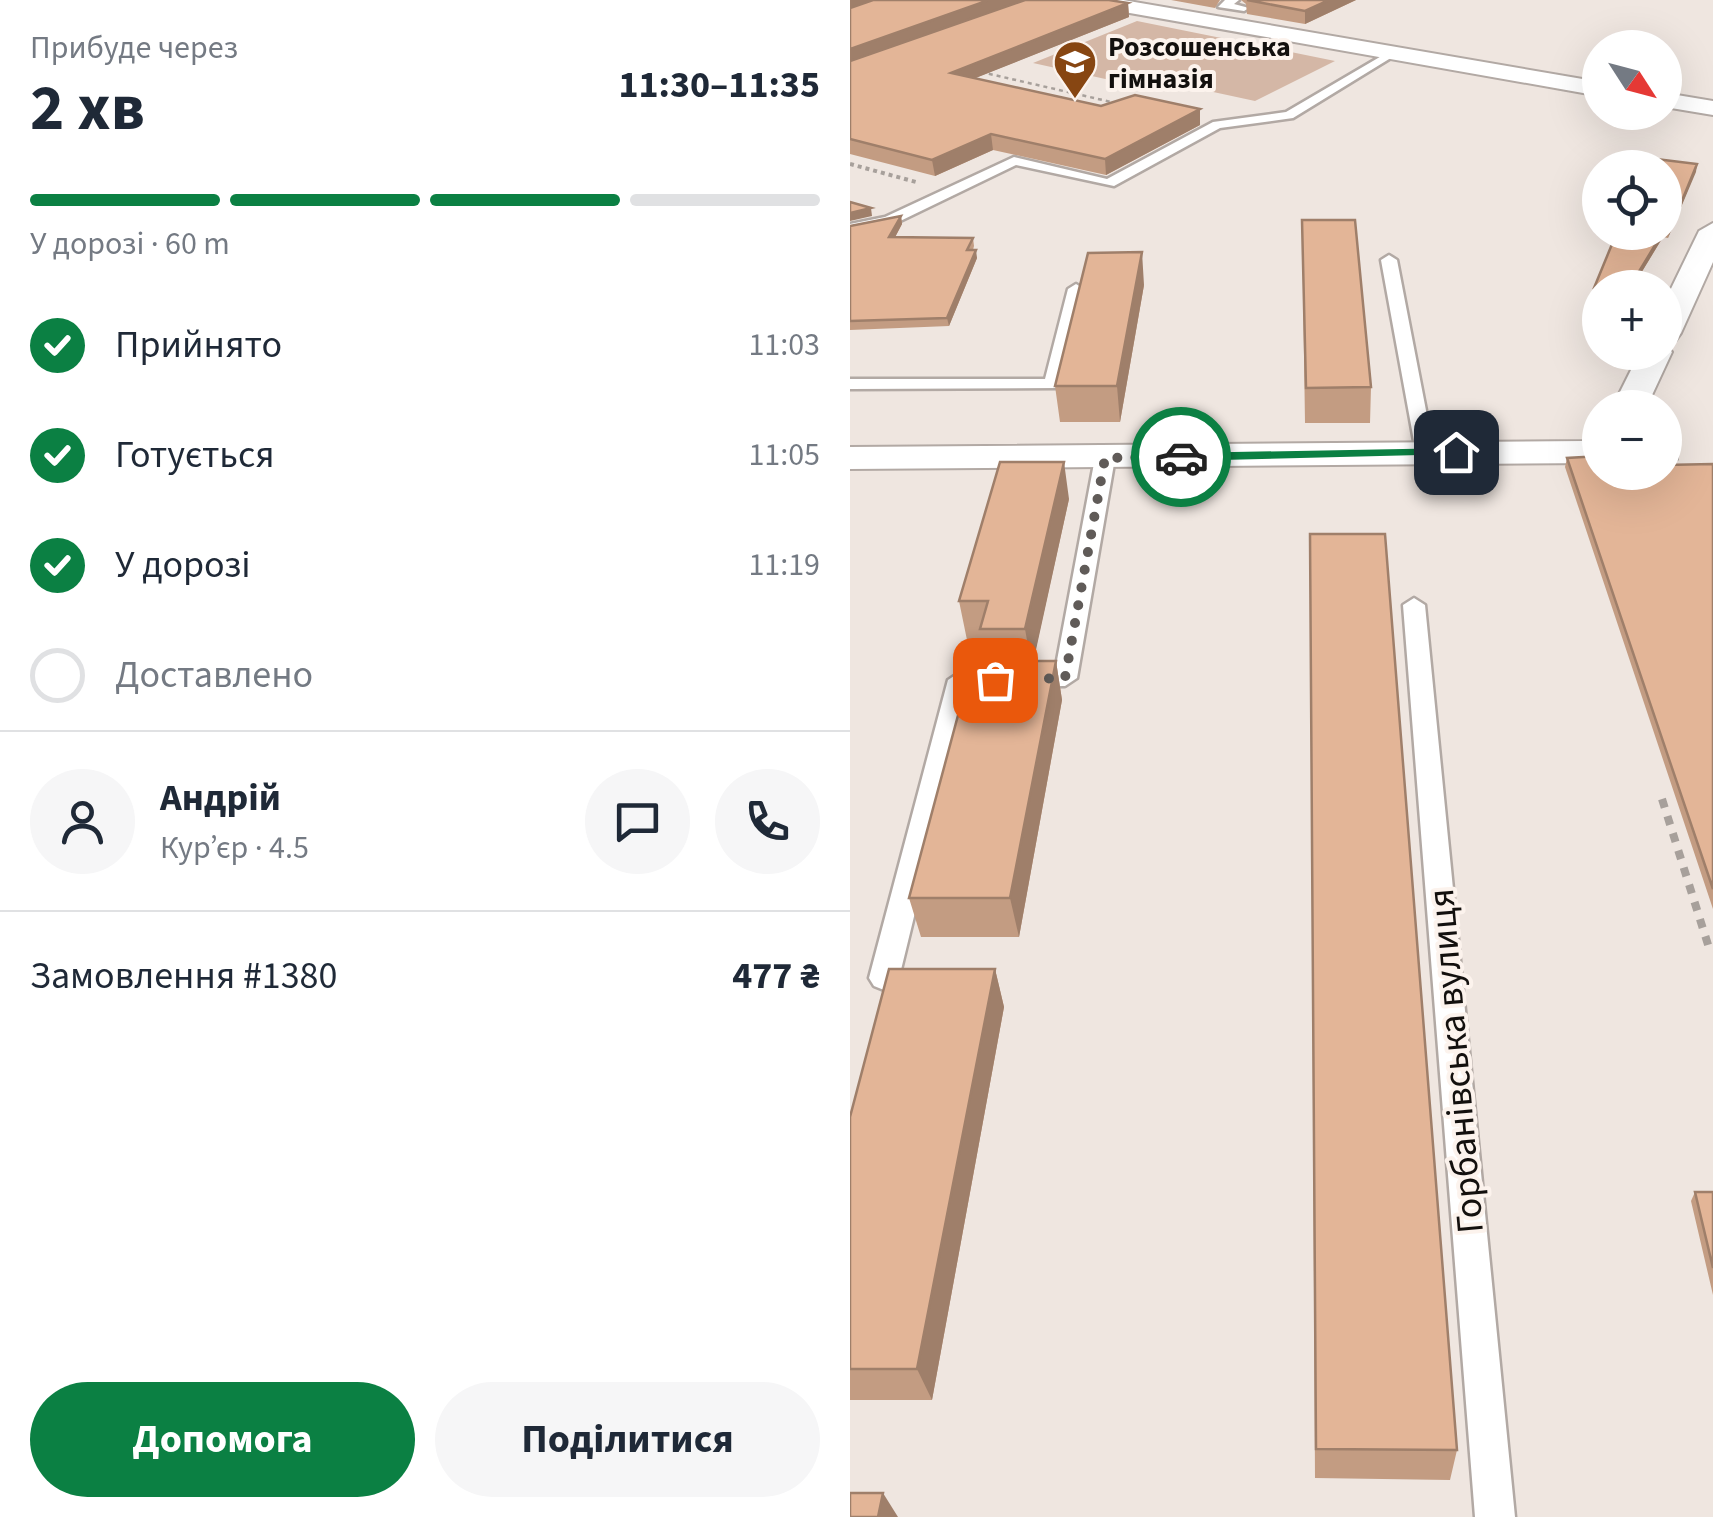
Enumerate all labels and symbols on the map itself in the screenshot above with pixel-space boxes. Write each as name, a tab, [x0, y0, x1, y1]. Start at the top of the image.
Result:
place label: Розсошенська гімназія	[1108, 27, 1291, 99]
north arrow	[1582, 30, 1682, 130]
school or university icon: Розсошенська гімназія	[1052, 39, 1098, 100]
courier	[1131, 407, 1231, 507]
pin	[1414, 410, 1499, 495]
pin	[953, 638, 1038, 723]
street label: Горбанівська вулиця	[1414, 886, 1498, 1236]

